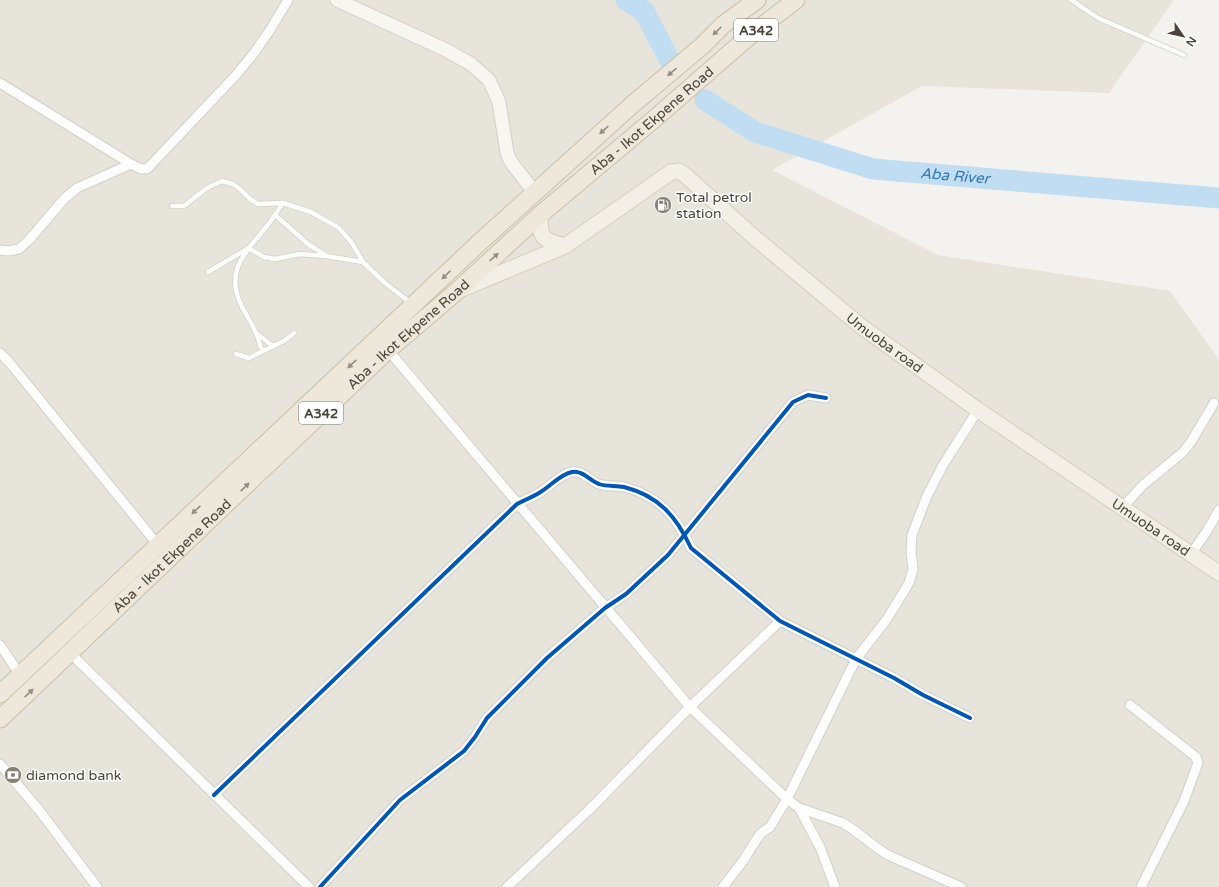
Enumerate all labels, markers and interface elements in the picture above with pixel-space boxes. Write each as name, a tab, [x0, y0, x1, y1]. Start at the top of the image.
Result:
north arrow	[1163, 16, 1203, 56]
road number: A342	[734, 19, 778, 41]
one-way arrow	[712, 26, 722, 36]
text: N	[1183, 34, 1199, 49]
street label: Aba - Ikot Ekpene Road	[586, 63, 717, 178]
one-way arrow	[667, 67, 677, 76]
one-way arrow	[599, 126, 610, 135]
water label: Aba River	[919, 164, 992, 188]
place label: Total petrol station	[676, 189, 752, 222]
fuel station icon: Total petrol station	[653, 195, 673, 215]
one-way arrow	[489, 252, 499, 261]
one-way arrow	[441, 270, 451, 280]
street label: Aba - Ikot Ekpene Road	[344, 276, 473, 393]
street label: Umuoba road	[842, 309, 926, 377]
one-way arrow	[347, 359, 357, 369]
road number: A342	[299, 402, 343, 424]
one-way arrow	[240, 483, 249, 492]
street label: Umuoba road	[1108, 495, 1193, 560]
street label: Aba - Ikot Ekpene Road	[109, 496, 235, 617]
one-way arrow	[191, 505, 201, 515]
one-way arrow	[23, 688, 34, 697]
bank icon: diamond bank	[3, 765, 23, 785]
place label: diamond bank	[26, 767, 122, 784]

